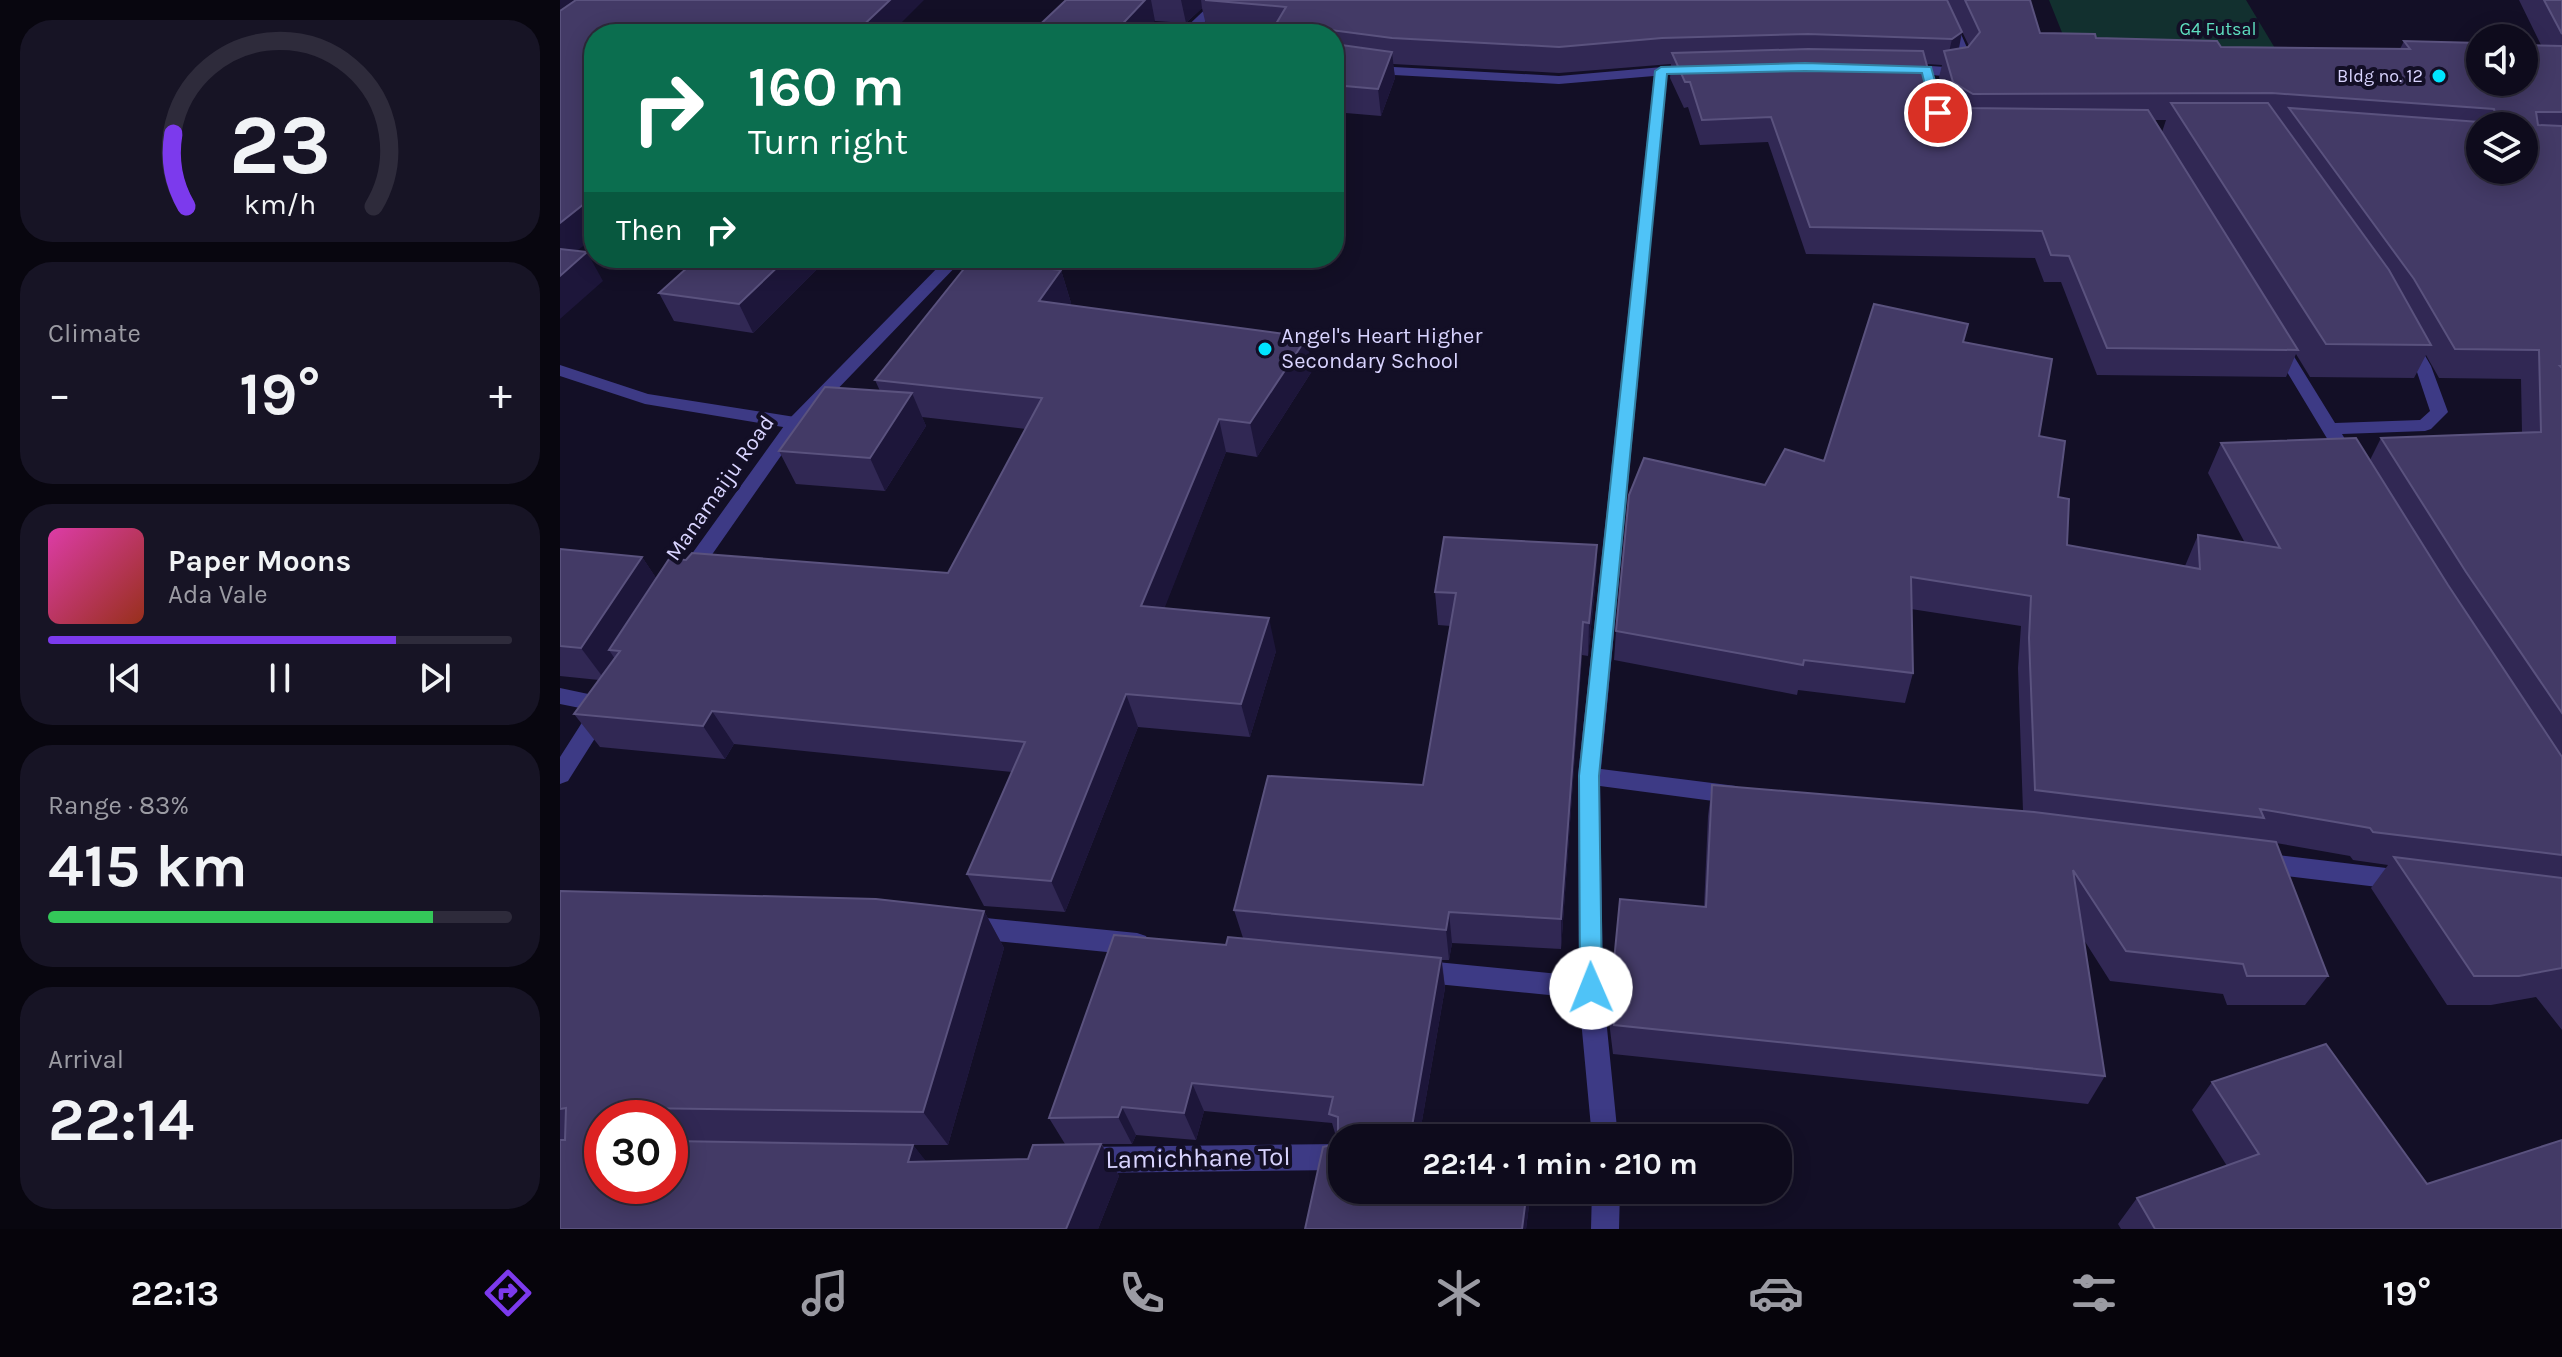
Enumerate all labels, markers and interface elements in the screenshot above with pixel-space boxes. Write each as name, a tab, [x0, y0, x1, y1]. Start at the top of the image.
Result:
park label: G4 Futsal	[2180, 18, 2257, 40]
map controls	[2466, 24, 2538, 184]
button: sound	[2466, 24, 2538, 96]
text: 160 m	[748, 54, 905, 119]
icon: right	[616, 56, 720, 160]
place label: Bldg no. 12	[2337, 65, 2423, 87]
marker: Bldg no. 12	[2430, 67, 2448, 85]
pin	[1904, 79, 1972, 147]
icon: arrive	[1916, 91, 1960, 135]
text: 23	[229, 96, 331, 193]
button: layers	[2466, 112, 2538, 184]
text: Turn right	[748, 121, 908, 163]
text: km/h	[244, 188, 316, 221]
icon: right	[699, 208, 743, 252]
text: Then	[616, 212, 683, 248]
text: Climate	[48, 318, 141, 349]
place label: Angel's Heart Higher Secondary School	[1281, 323, 1482, 374]
marker: Angel's Heart Higher Secondary School	[1256, 340, 1274, 358]
text: 19°	[239, 359, 321, 429]
text: −	[48, 369, 71, 420]
text: +	[489, 369, 512, 420]
street label: Manamaiju Road	[660, 410, 780, 566]
text: Paper Moons	[168, 543, 351, 579]
text: Ada Vale	[168, 579, 268, 610]
icon: previous	[103, 656, 147, 700]
icon: pause	[258, 656, 302, 700]
icon: next	[413, 656, 457, 700]
text: Range · 83%	[48, 790, 189, 821]
text: 415 km	[48, 831, 248, 901]
position arrow	[1549, 946, 1633, 1030]
text: Arrival	[48, 1044, 124, 1075]
text: 22:14	[48, 1085, 194, 1155]
speed limit sign: 30	[584, 1100, 688, 1204]
street label: Lamichhane Tol	[1105, 1141, 1291, 1175]
text: 22:14 · 1 min · 210 m	[1422, 1146, 1698, 1182]
icon: directions	[480, 1265, 536, 1321]
icon: music	[797, 1265, 853, 1321]
icon: phone	[1114, 1265, 1170, 1321]
icon: climate	[1431, 1265, 1487, 1321]
icon: car	[1748, 1265, 1804, 1321]
icon: filters	[2066, 1265, 2122, 1321]
text: 22:13	[131, 1272, 219, 1314]
text: 19°	[2383, 1272, 2431, 1314]

